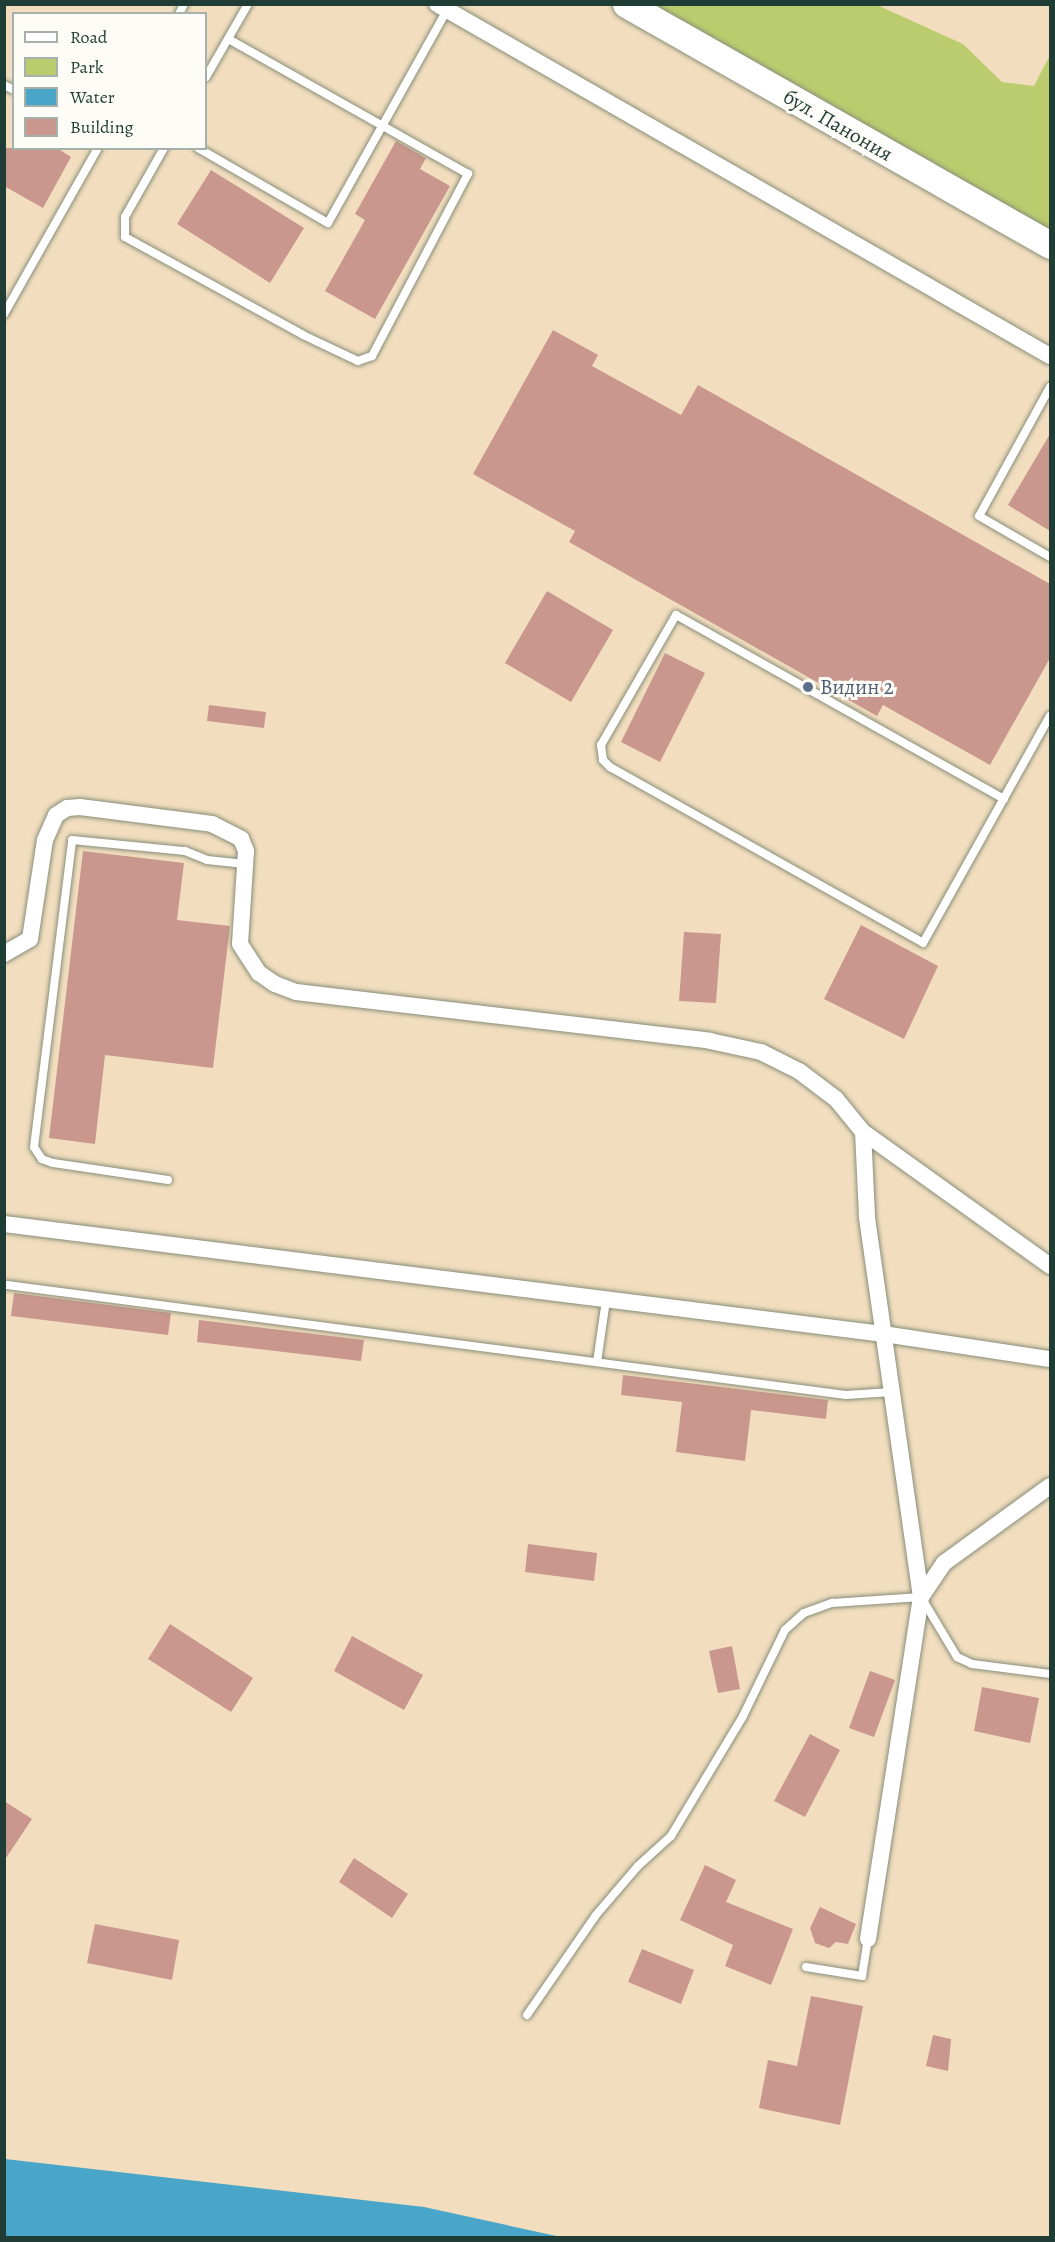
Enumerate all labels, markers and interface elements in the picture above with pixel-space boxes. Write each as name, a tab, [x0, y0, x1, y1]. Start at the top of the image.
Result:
legend	[12, 12, 207, 150]
text: Road	[70, 25, 107, 49]
text: Park	[70, 55, 104, 79]
street label: бул. Панония	[778, 83, 898, 167]
text: Water	[70, 85, 115, 109]
text: Building	[70, 115, 134, 139]
place label: Видин 2	[820, 674, 894, 700]
marker: Видин 2	[801, 680, 815, 694]

